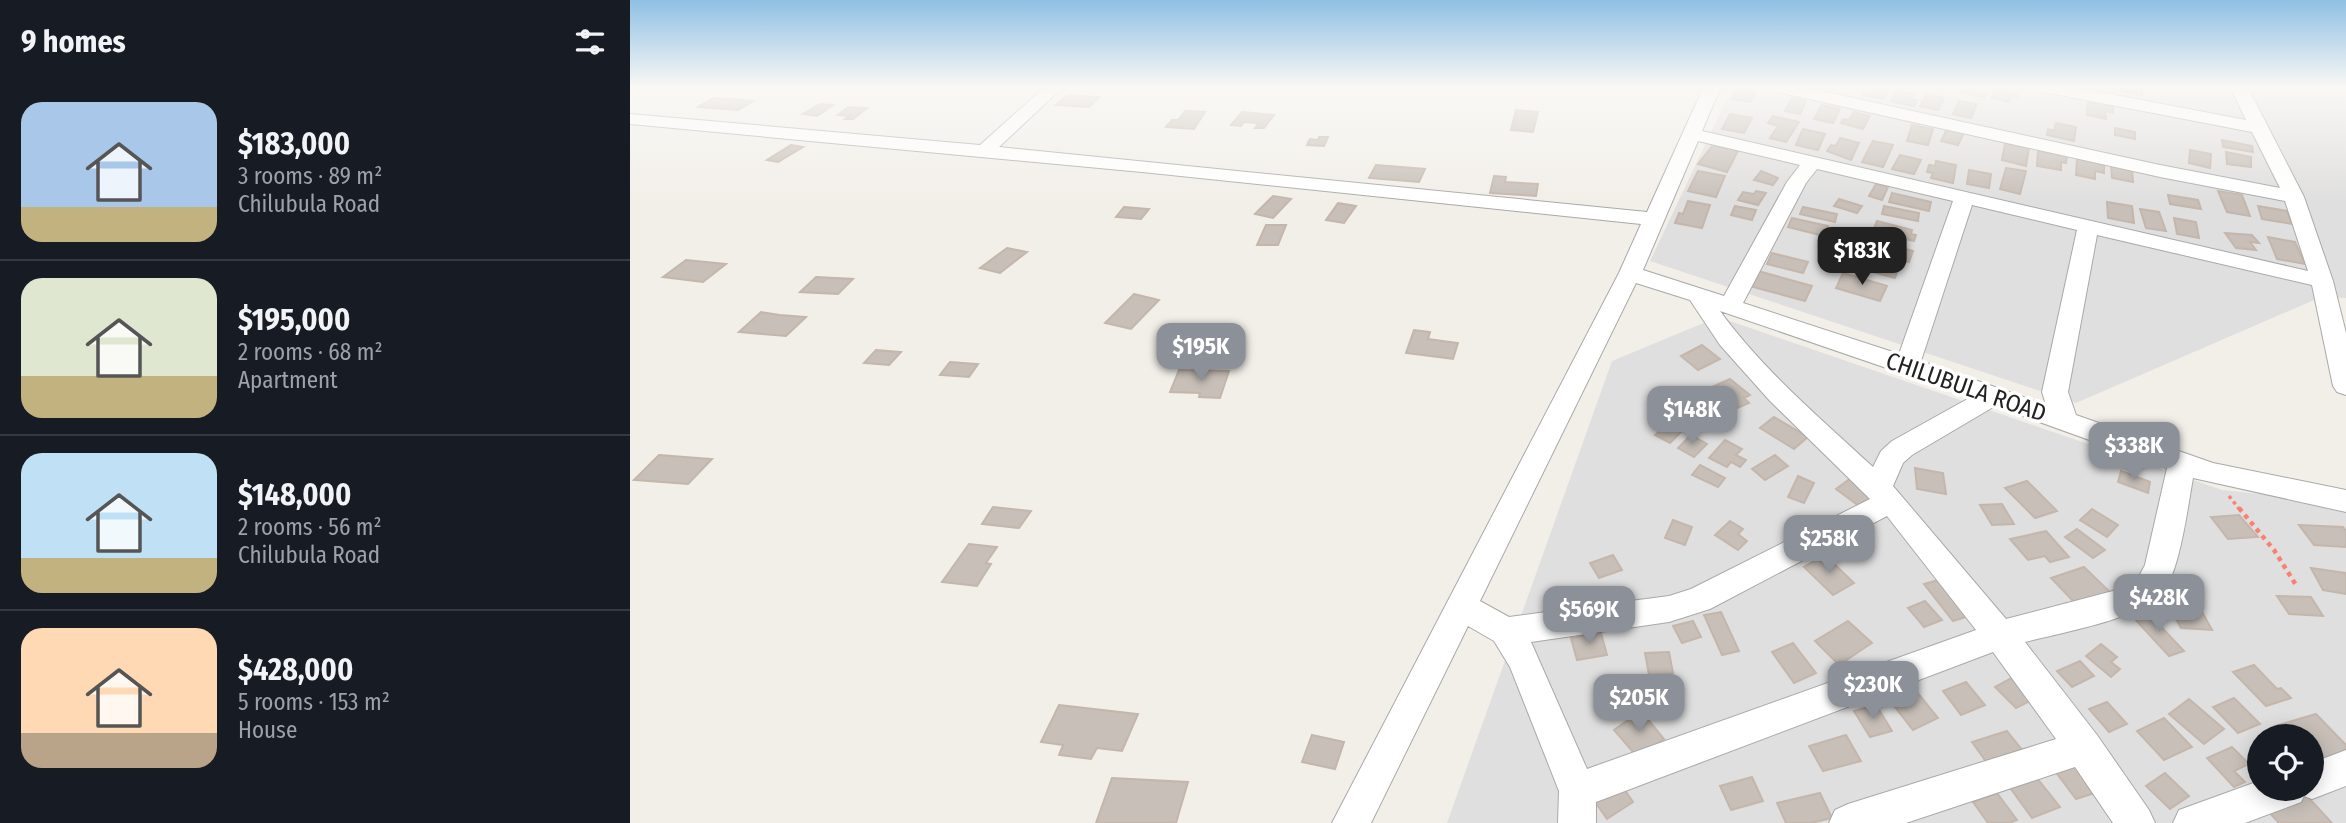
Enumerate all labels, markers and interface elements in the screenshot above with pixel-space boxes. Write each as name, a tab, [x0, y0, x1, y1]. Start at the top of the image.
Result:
icon: filters	[571, 23, 609, 61]
text: 9 homes	[21, 24, 126, 60]
text: $183,000	[238, 126, 350, 162]
icon: home	[77, 130, 161, 214]
text: 3 rooms · 89 m²	[238, 162, 382, 190]
text: Chilubula Road	[238, 190, 380, 218]
pin: $183K	[1813, 228, 1911, 287]
text: $183K	[1834, 236, 1890, 264]
text: $195,000	[238, 302, 350, 338]
icon: home	[77, 306, 161, 390]
pin: $195K	[1152, 324, 1250, 383]
text: $195K	[1173, 332, 1229, 360]
text: 2 rooms · 68 m²	[238, 338, 383, 366]
street label: CHILUBULA ROAD	[1882, 346, 2050, 428]
text: Apartment	[238, 366, 338, 394]
pin: $148K	[1643, 386, 1741, 446]
text: $148K	[1663, 395, 1721, 423]
pin: $338K	[2085, 422, 2183, 482]
text: $338K	[2105, 431, 2163, 459]
text: $148,000	[238, 477, 351, 513]
icon: home	[77, 481, 161, 565]
text: 2 rooms · 56 m²	[238, 513, 382, 541]
pin: $258K	[1780, 516, 1878, 575]
text: $258K	[1800, 524, 1858, 552]
text: Chilubula Road	[238, 541, 380, 569]
pin: $428K	[2110, 574, 2208, 634]
text: $428K	[2129, 583, 2189, 611]
pin: $569K	[1540, 586, 1638, 646]
text: $569K	[1559, 595, 1619, 623]
text: $428,000	[238, 652, 353, 688]
icon: home	[77, 656, 161, 740]
pin: $230K	[1824, 662, 1922, 721]
text: $230K	[1844, 670, 1902, 698]
pin: $205K	[1590, 674, 1688, 734]
text: $205K	[1609, 683, 1669, 711]
text: 5 rooms · 153 m²	[238, 688, 390, 716]
text: House	[238, 716, 297, 744]
map controls	[2247, 724, 2324, 801]
button: locate	[2247, 724, 2324, 801]

